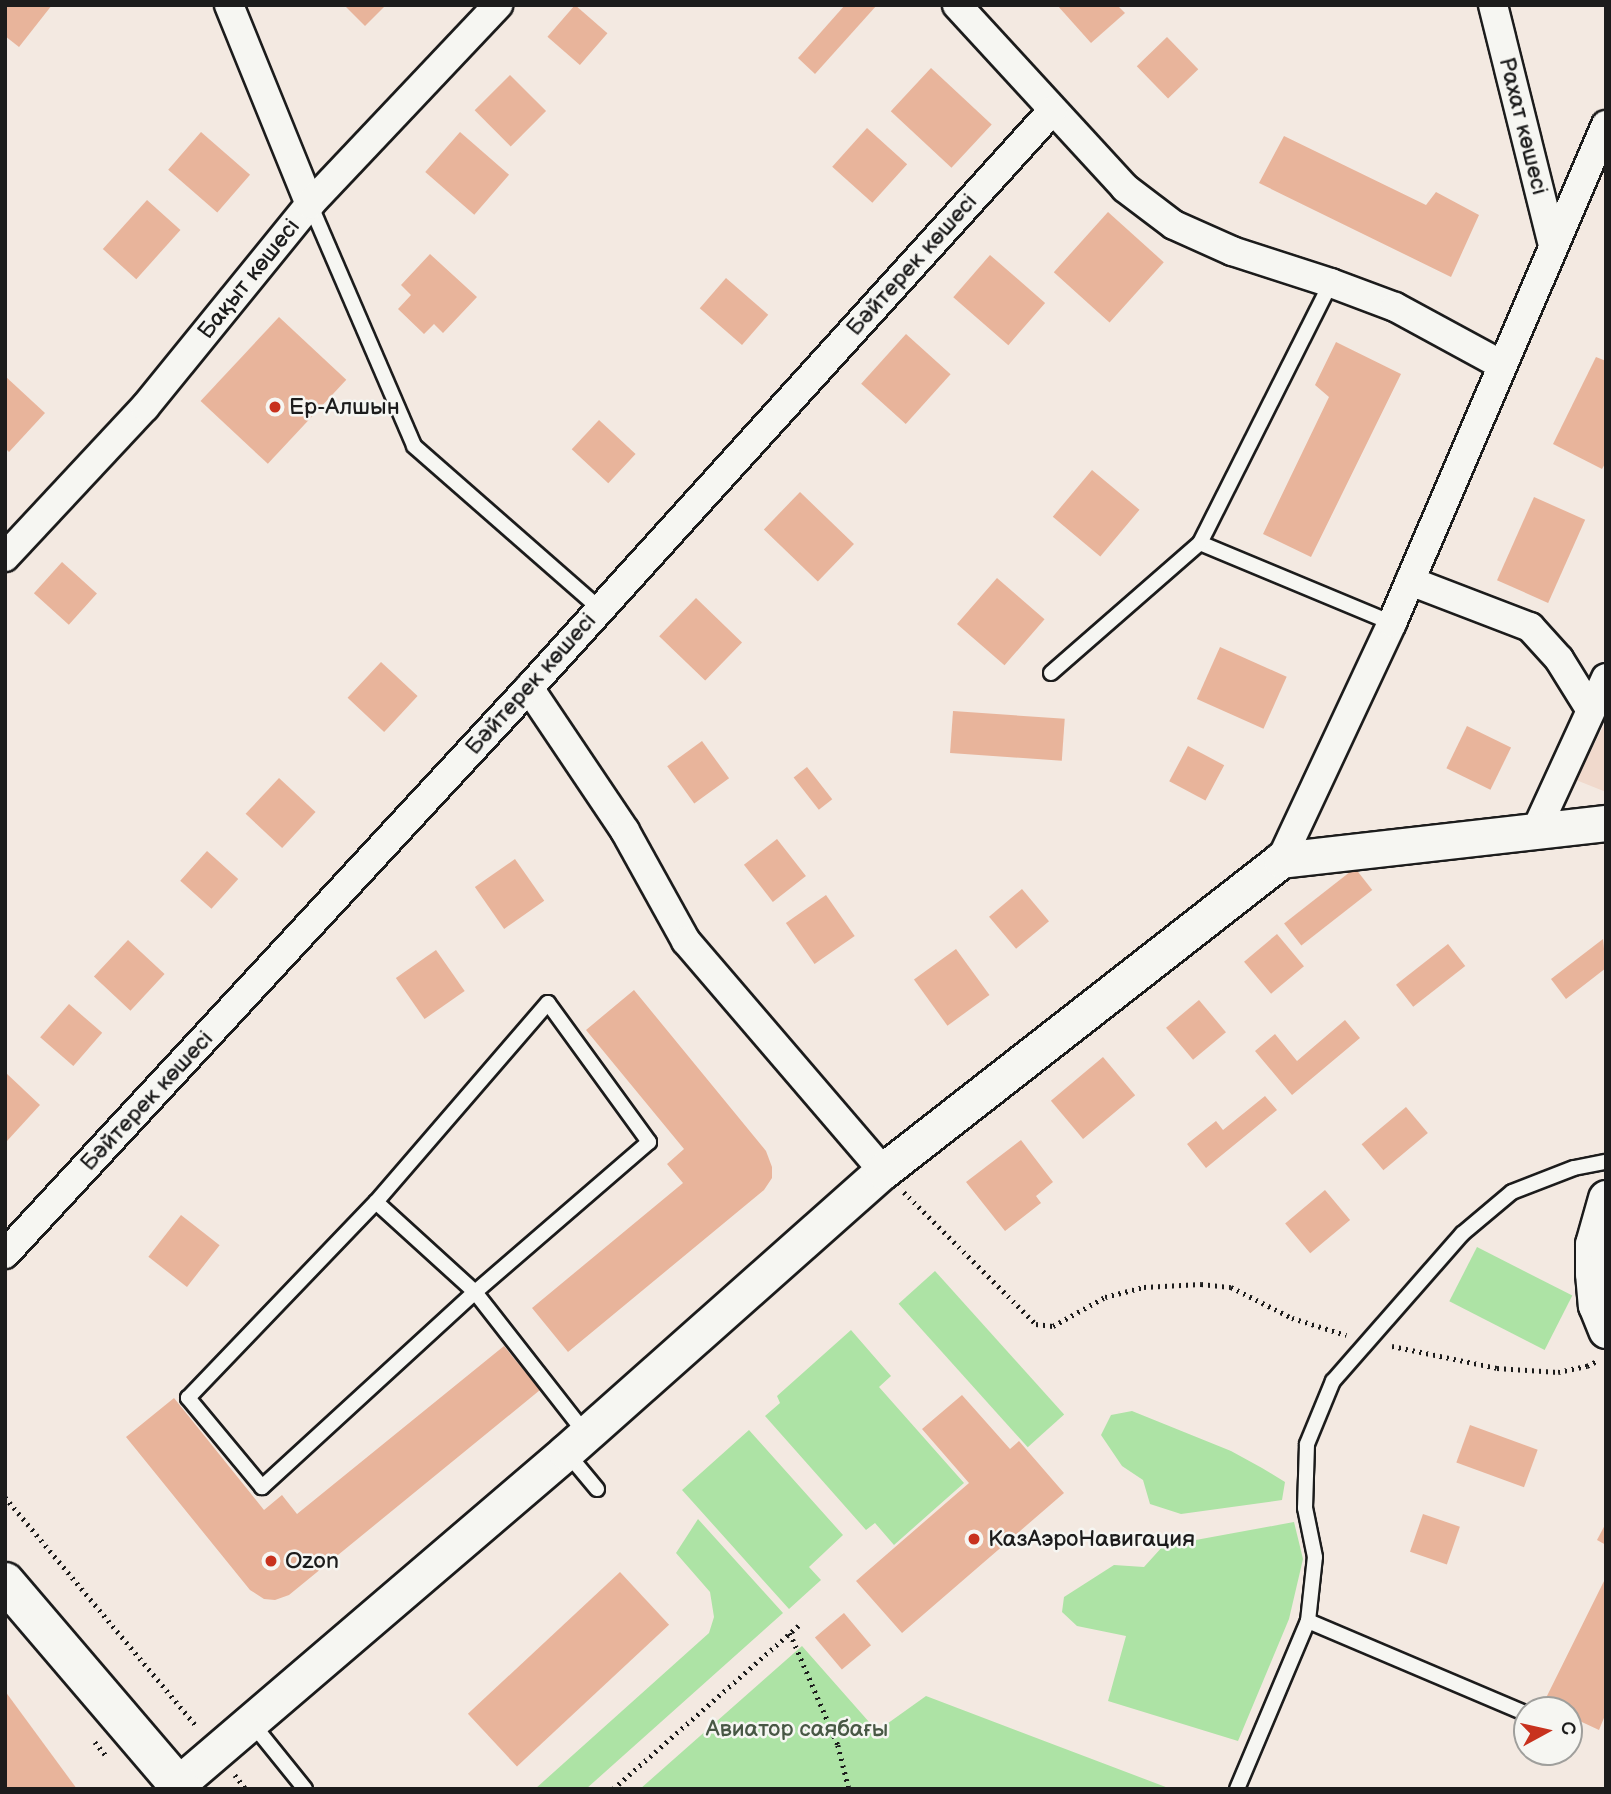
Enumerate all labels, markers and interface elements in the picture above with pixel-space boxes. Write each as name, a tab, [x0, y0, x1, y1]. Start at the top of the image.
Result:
street label: Рахат көшесі	[1493, 54, 1553, 198]
street label: Бәйтерек көшесі	[841, 188, 983, 342]
street label: Бақыт көшесі	[192, 213, 306, 345]
place label: Ер-Алшын	[289, 393, 400, 421]
marker: Ер-Алшын	[267, 399, 283, 415]
street label: Бәйтерек көшесі	[460, 607, 602, 761]
street label: Бәйтерек көшесі	[75, 1025, 219, 1177]
place label: КазАэроНавигация	[988, 1525, 1195, 1553]
marker: КазАэроНавигация	[966, 1531, 982, 1547]
place label: Ozon	[285, 1547, 339, 1575]
marker: Ozon	[263, 1553, 279, 1569]
north arrow	[1513, 1696, 1583, 1766]
park label: Авиатор саябағы	[706, 1715, 888, 1743]
text: С	[1555, 1720, 1580, 1736]

